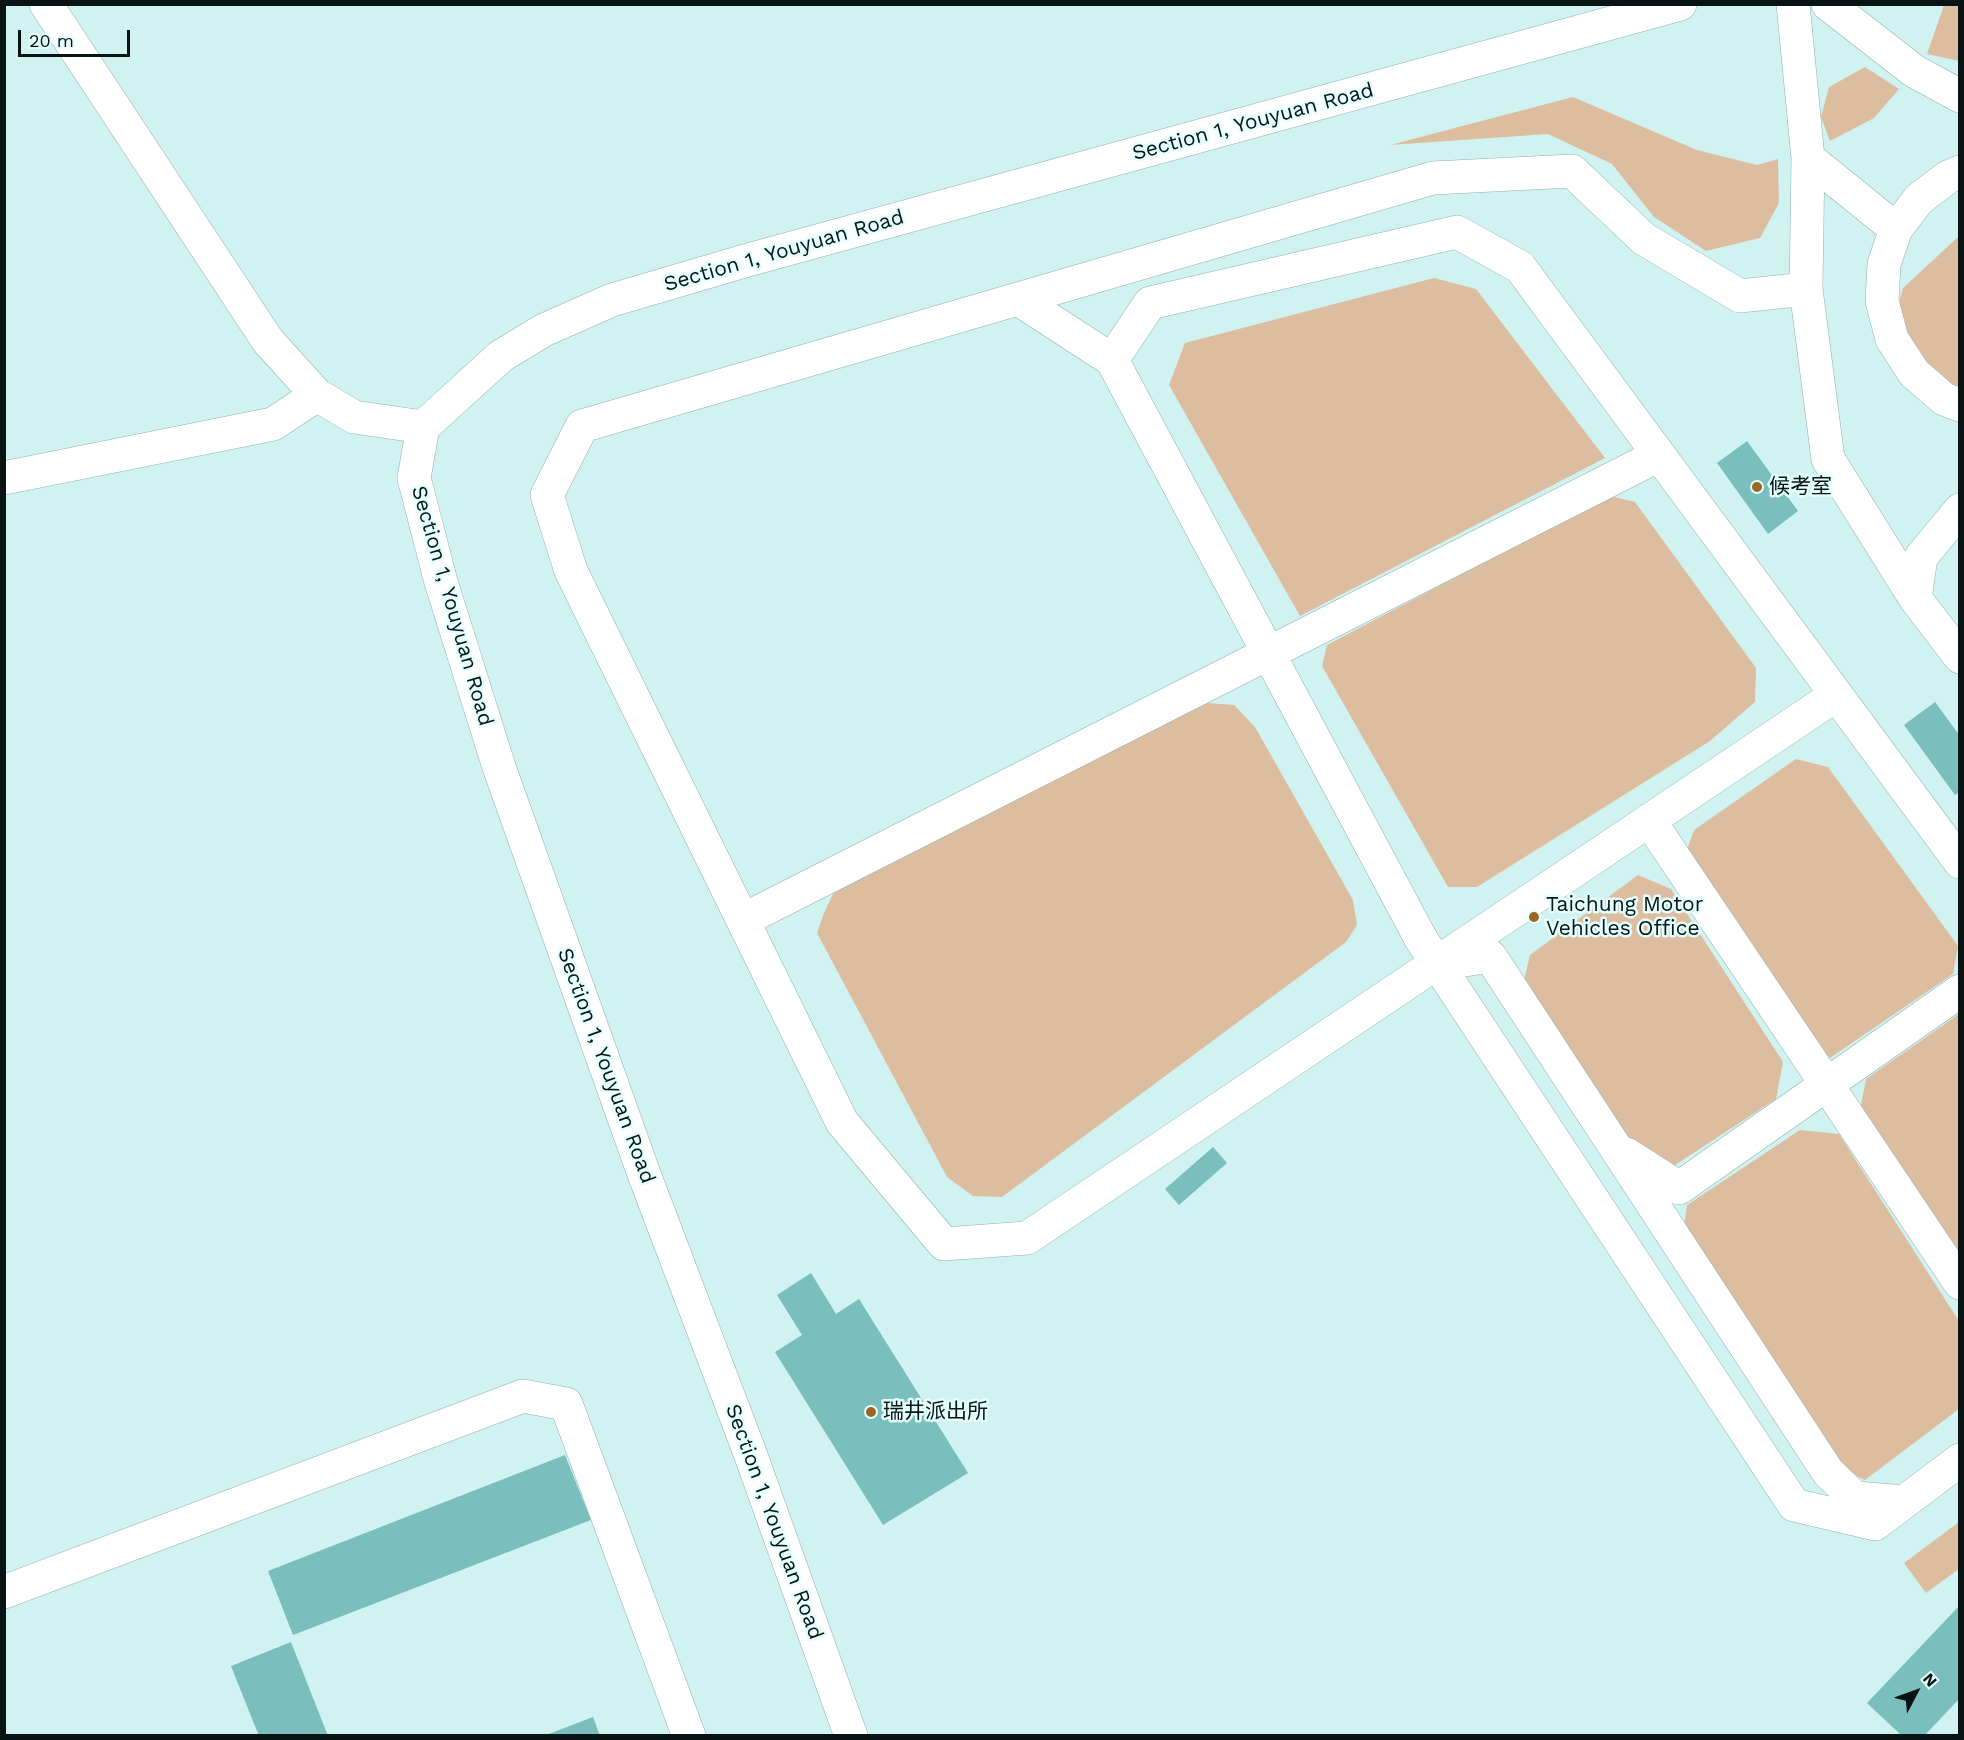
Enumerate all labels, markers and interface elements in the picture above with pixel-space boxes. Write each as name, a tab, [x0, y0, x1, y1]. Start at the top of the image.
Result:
scale bar	[21, 18, 134, 56]
text: 20 m	[29, 30, 74, 51]
street label: Section 1, Youyuan Road	[1130, 78, 1376, 166]
street label: Section 1, Youyuan Road	[661, 205, 907, 297]
place label: 候考室	[1769, 474, 1832, 500]
marker: 候考室	[1750, 480, 1764, 494]
street label: Section 1, Youyuan Road	[406, 483, 498, 729]
place label: Taichung Motor Vehicles Office	[1546, 892, 1703, 942]
marker: Taichung Motor Vehicles Office	[1527, 910, 1541, 924]
street label: Section 1, Youyuan Road	[552, 945, 660, 1187]
place label: 瑞井派出所	[883, 1399, 988, 1425]
street label: Section 1, Youyuan Road	[720, 1401, 828, 1643]
marker: 瑞井派出所	[864, 1405, 878, 1419]
north arrow	[1886, 1662, 1946, 1722]
text: N	[1919, 1669, 1941, 1691]

